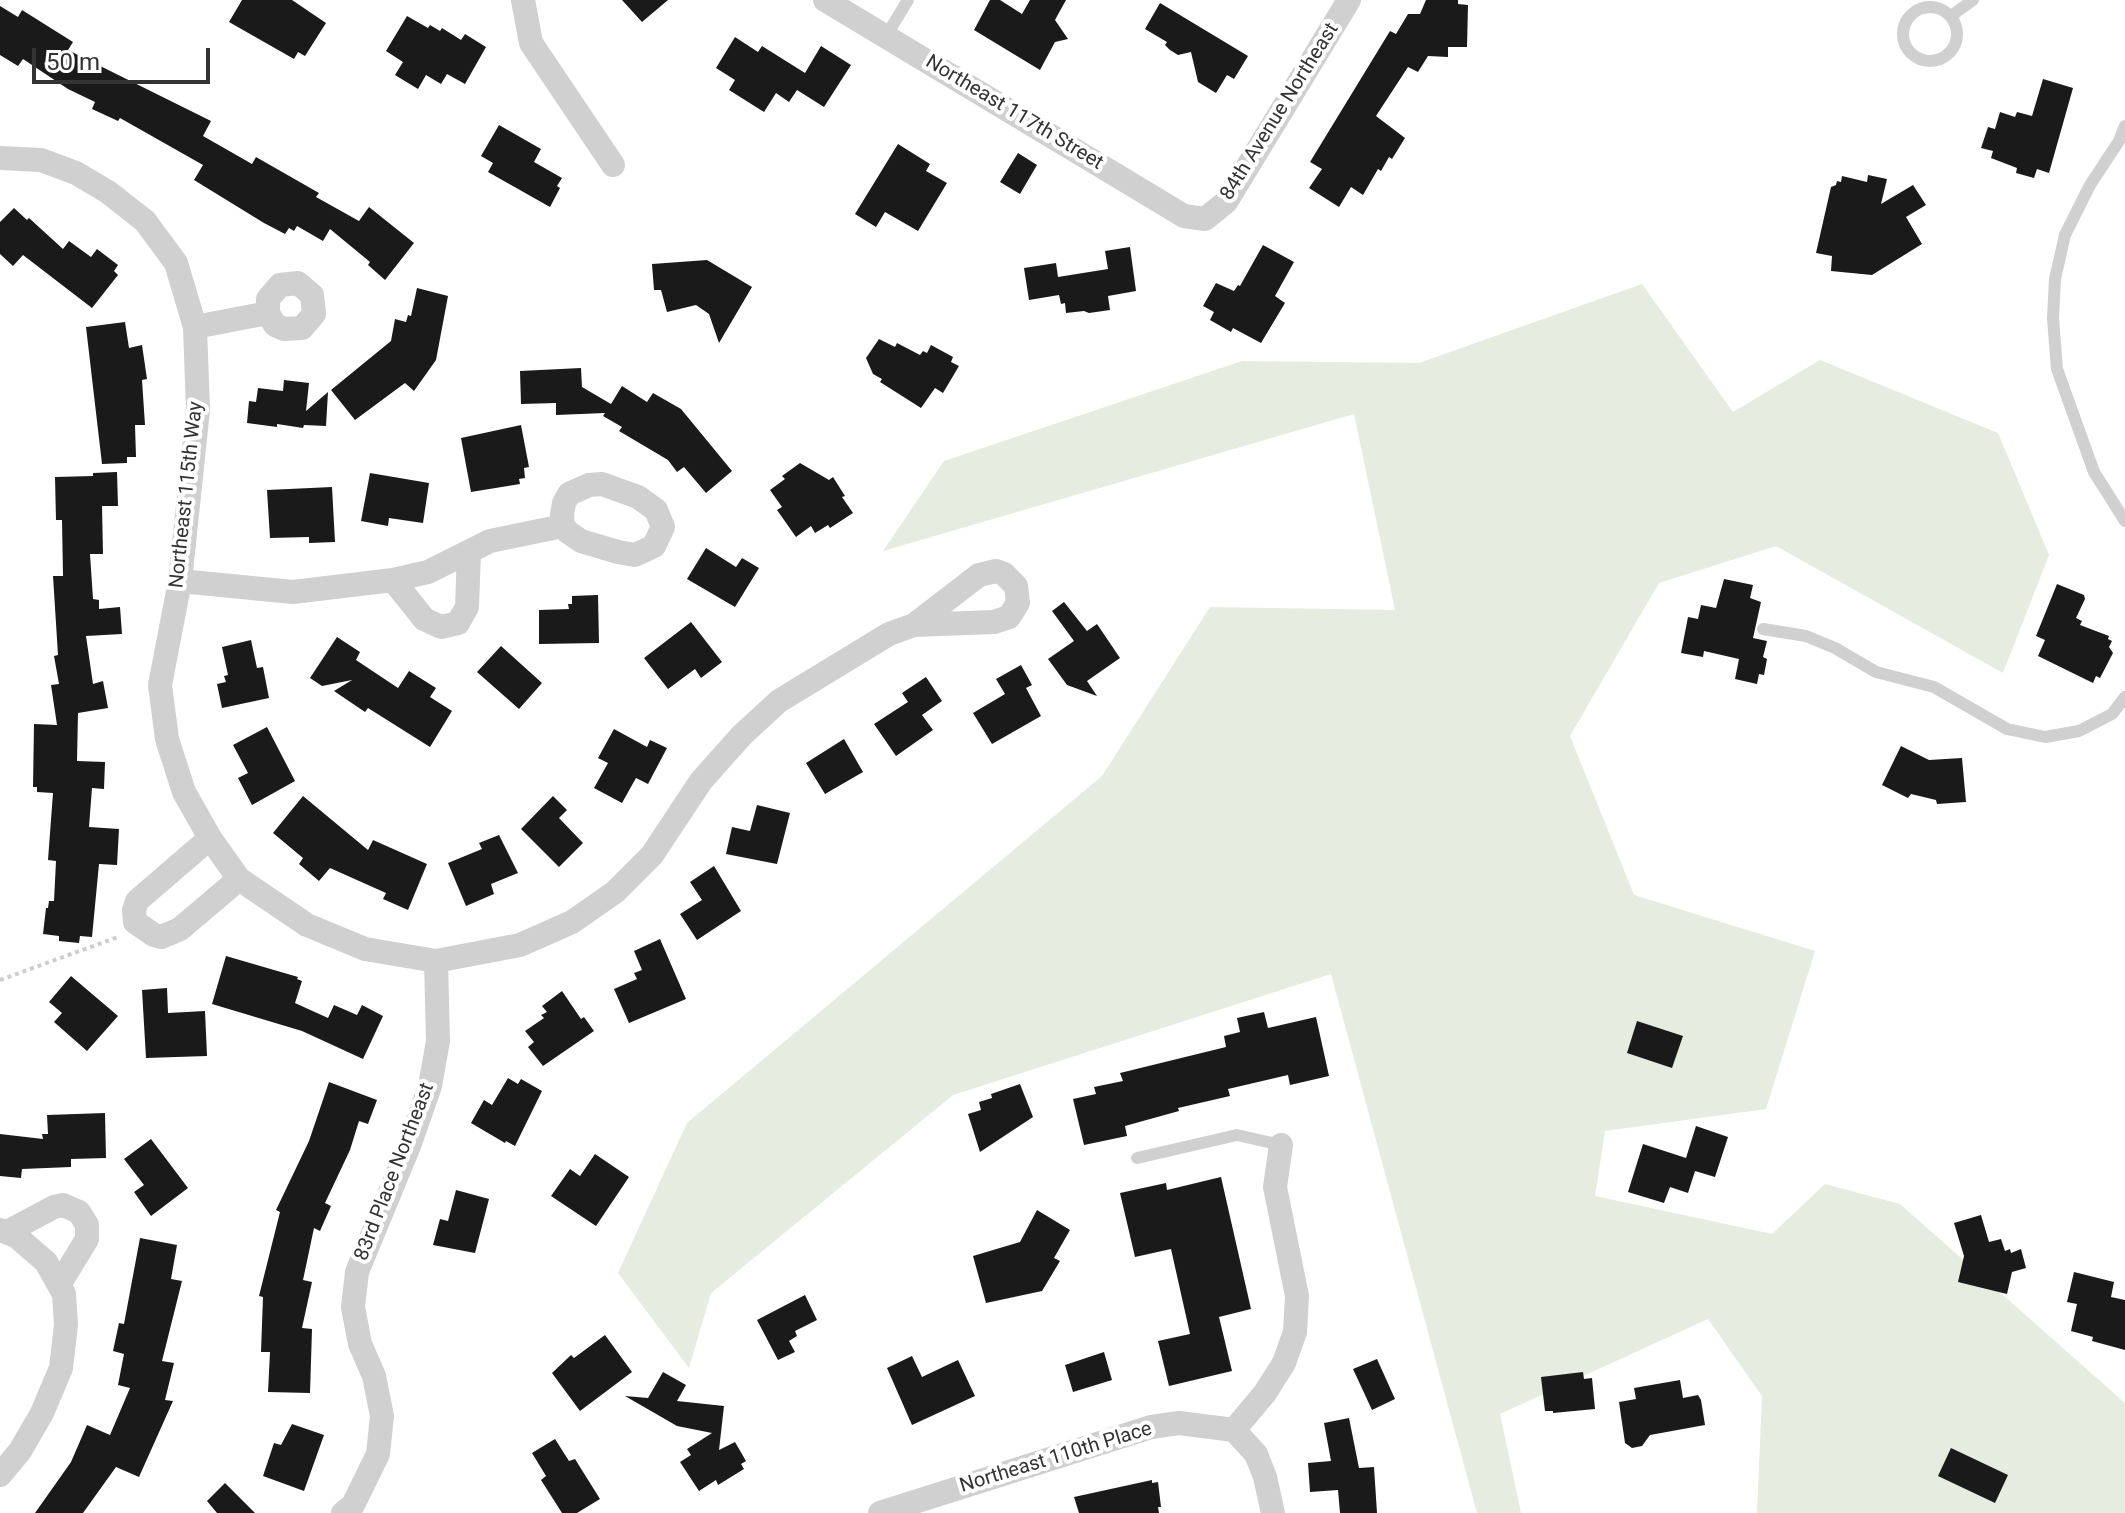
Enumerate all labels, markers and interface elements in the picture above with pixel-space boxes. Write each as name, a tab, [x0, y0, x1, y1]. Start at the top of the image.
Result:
street label: 84th Avenue Northeast	[1216, 19, 1344, 205]
scale bar	[36, 32, 214, 82]
text: 50 m	[46, 48, 100, 76]
street label: Northeast 117th Street	[921, 50, 1107, 176]
street label: Northeast 115th Way	[165, 400, 209, 590]
street label: 83rd Place Northeast	[350, 1080, 440, 1264]
street label: Northeast 110th Place	[957, 1417, 1155, 1499]

